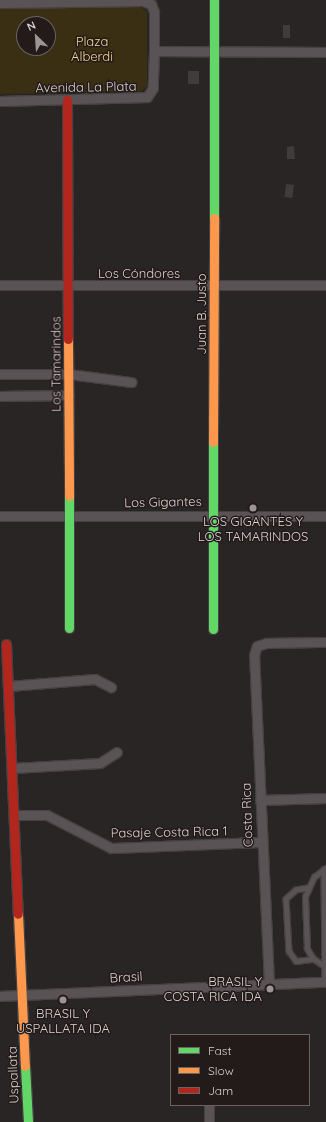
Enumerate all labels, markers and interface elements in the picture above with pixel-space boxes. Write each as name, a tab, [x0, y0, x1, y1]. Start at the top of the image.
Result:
north arrow	[16, 16, 56, 56]
text: N	[25, 18, 38, 34]
park label: Plaza Alberdi	[71, 34, 113, 65]
street label: Avenida La Plata	[35, 78, 137, 96]
street label: Los Cóndores	[98, 265, 180, 281]
street label: Juan B. Justo	[193, 273, 209, 355]
street label: Los Tamarindos	[48, 316, 64, 412]
street label: Los Gigantes	[124, 494, 202, 510]
marker: LOS GIGANTES Y LOS TAMARINDOS	[248, 503, 258, 513]
place label: LOS GIGANTES Y LOS TAMARINDOS	[198, 514, 308, 545]
street label: Costa Rica	[238, 783, 256, 847]
street label: Pasaje Costa Rica 1	[110, 823, 228, 841]
street label: Brasil	[109, 968, 143, 986]
place label: BRASIL Y COSTA RICA IDA	[164, 974, 262, 1005]
marker: BRASIL Y COSTA RICA IDA	[265, 984, 275, 994]
marker: BRASIL Y USPALLATA IDA	[58, 995, 68, 1005]
place label: BRASIL Y USPALLATA IDA	[16, 1006, 110, 1037]
legend	[170, 1034, 310, 1106]
text: Fast	[208, 1043, 232, 1058]
street label: Uspallata	[4, 1046, 22, 1104]
text: Slow	[208, 1063, 234, 1078]
text: Jam	[208, 1083, 233, 1098]

